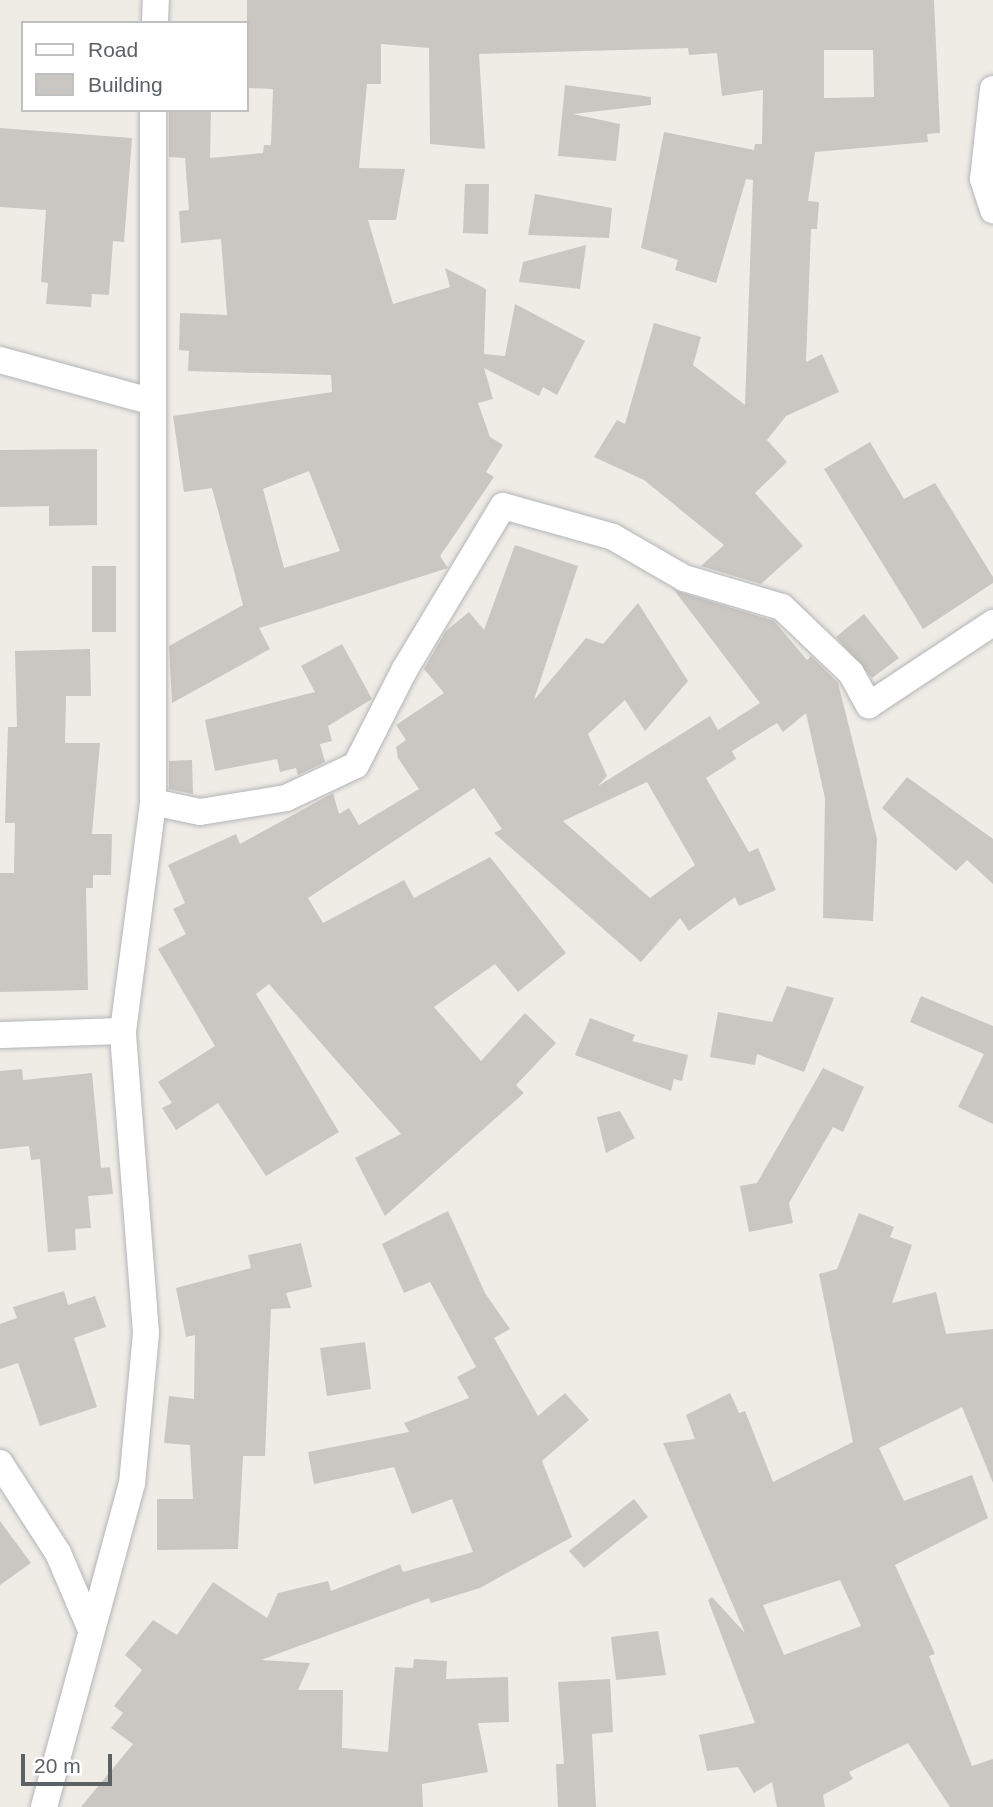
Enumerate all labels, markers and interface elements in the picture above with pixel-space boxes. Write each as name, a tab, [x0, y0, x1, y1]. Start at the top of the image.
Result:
legend	[21, 21, 248, 112]
text: Road	[88, 38, 138, 61]
text: Building	[88, 73, 163, 96]
scale bar	[24, 1741, 116, 1785]
text: 20 m	[34, 1754, 81, 1777]

